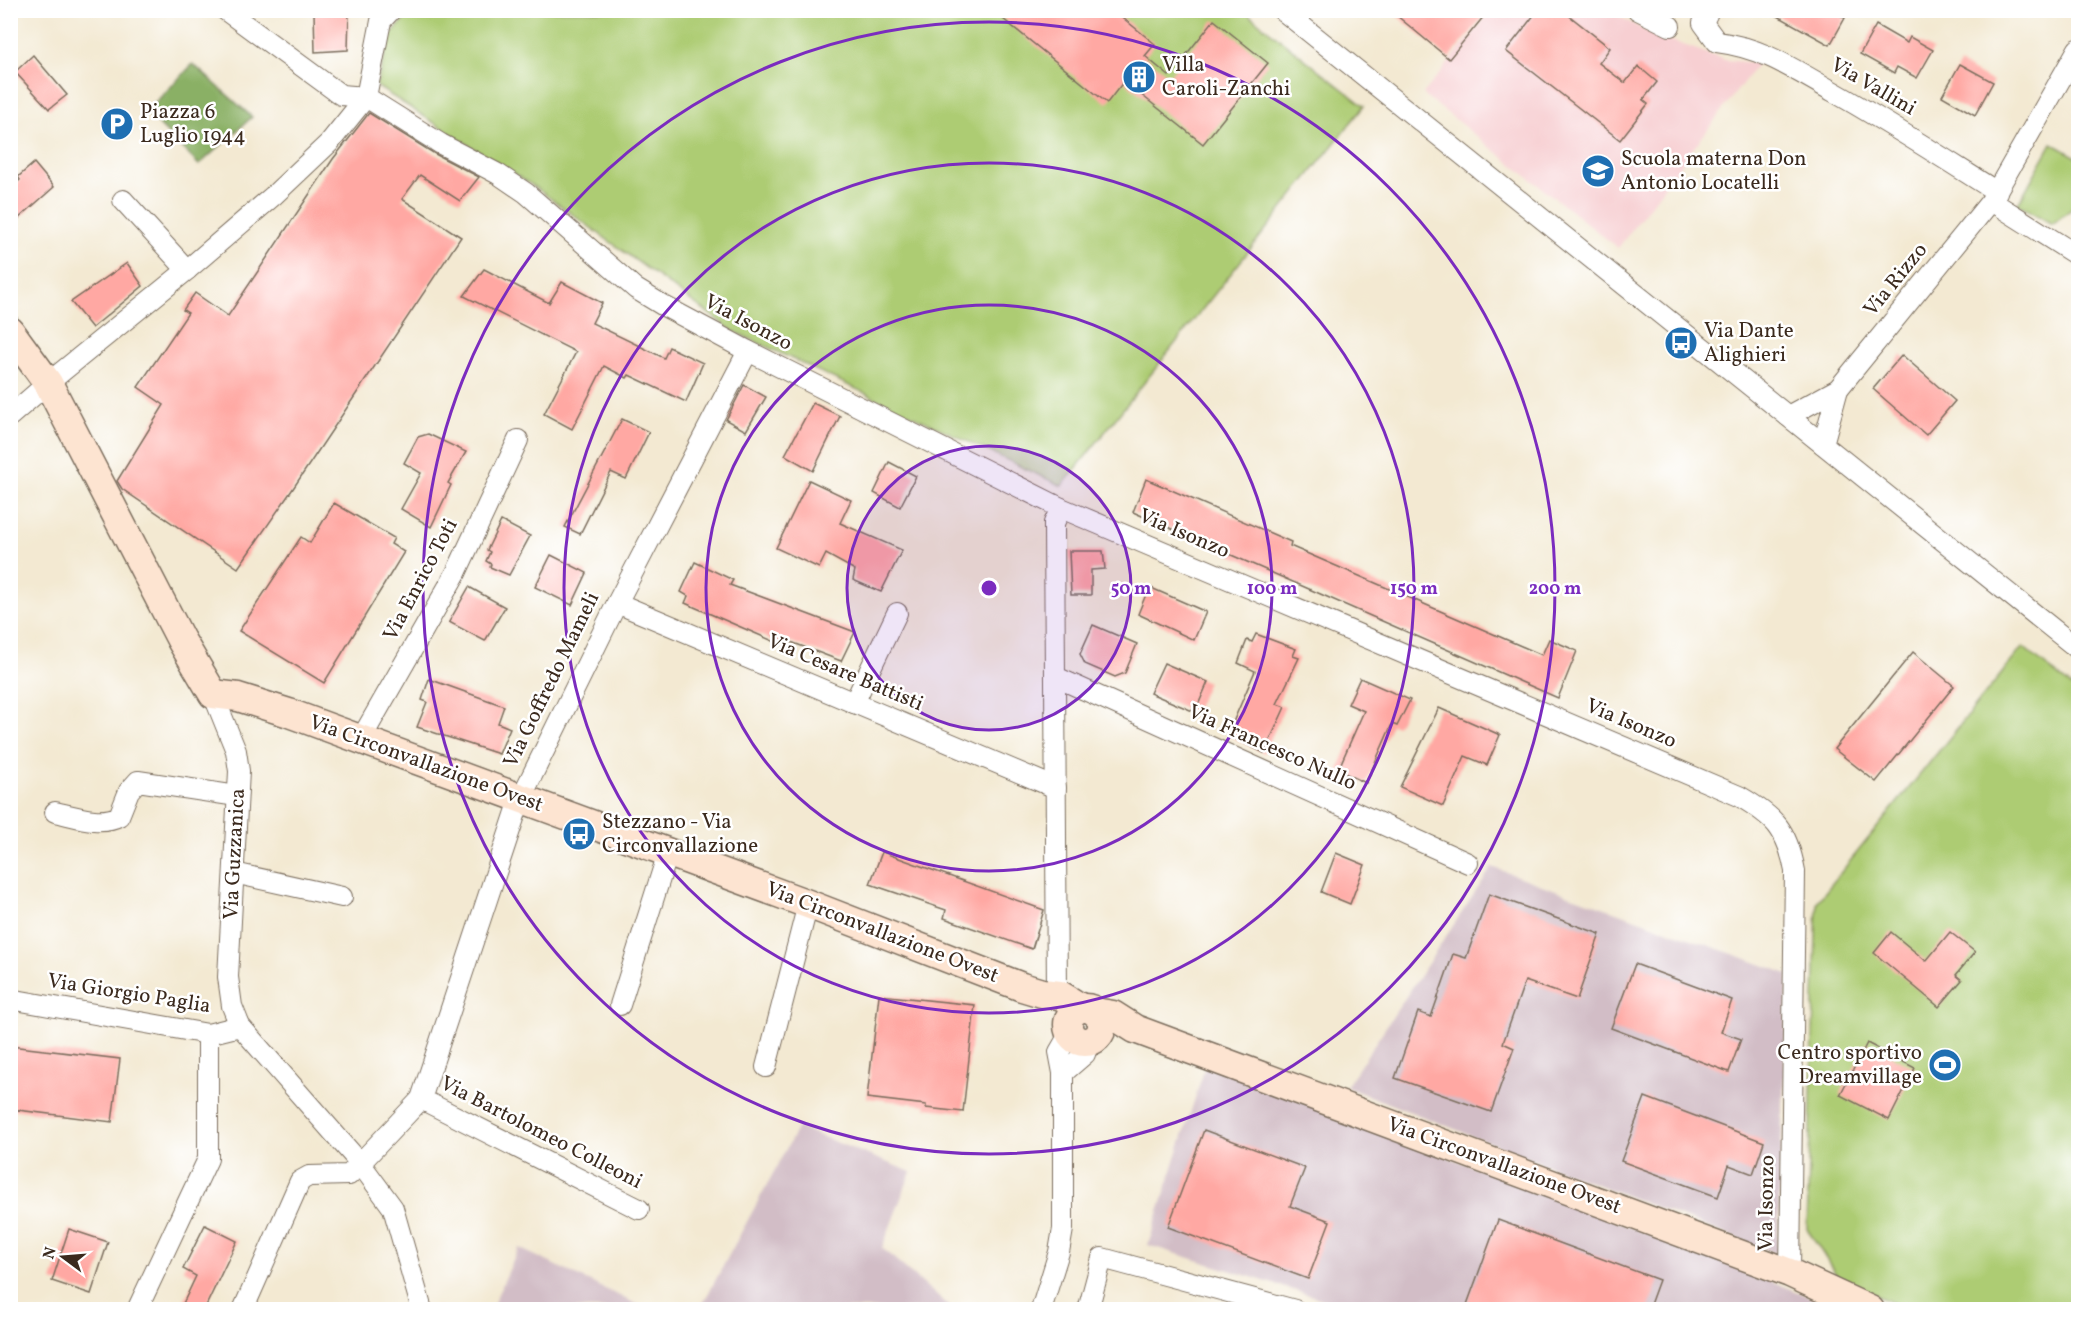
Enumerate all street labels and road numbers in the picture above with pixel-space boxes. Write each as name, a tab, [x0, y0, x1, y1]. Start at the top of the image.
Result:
street label: Via Vallini	[1825, 51, 1921, 123]
street label: Via Rizzo	[1857, 237, 1935, 323]
street label: Via Isonzo	[699, 288, 797, 358]
street label: Via Isonzo	[1134, 502, 1234, 566]
street label: Via Enrico Toti	[377, 514, 465, 646]
street label: Via Goffredo Mameli	[497, 587, 607, 773]
street label: Via Cesare Battisti	[762, 627, 928, 719]
street label: Via Isonzo	[1581, 692, 1681, 756]
street label: Via Francesco Nullo	[1183, 698, 1361, 798]
street label: Via Circonvallazione Ovest	[305, 708, 547, 820]
street label: Via Guzzanica	[217, 787, 253, 921]
street label: Via Circonvallazione Ovest	[761, 875, 1003, 991]
street label: Via Giorgio Paglia	[45, 967, 213, 1021]
street label: Via Bartolomeo Colleoni	[435, 1069, 647, 1197]
street label: Via Circonvallazione Ovest	[1383, 1110, 1625, 1222]
street label: Via Isonzo	[1752, 1155, 1782, 1251]

